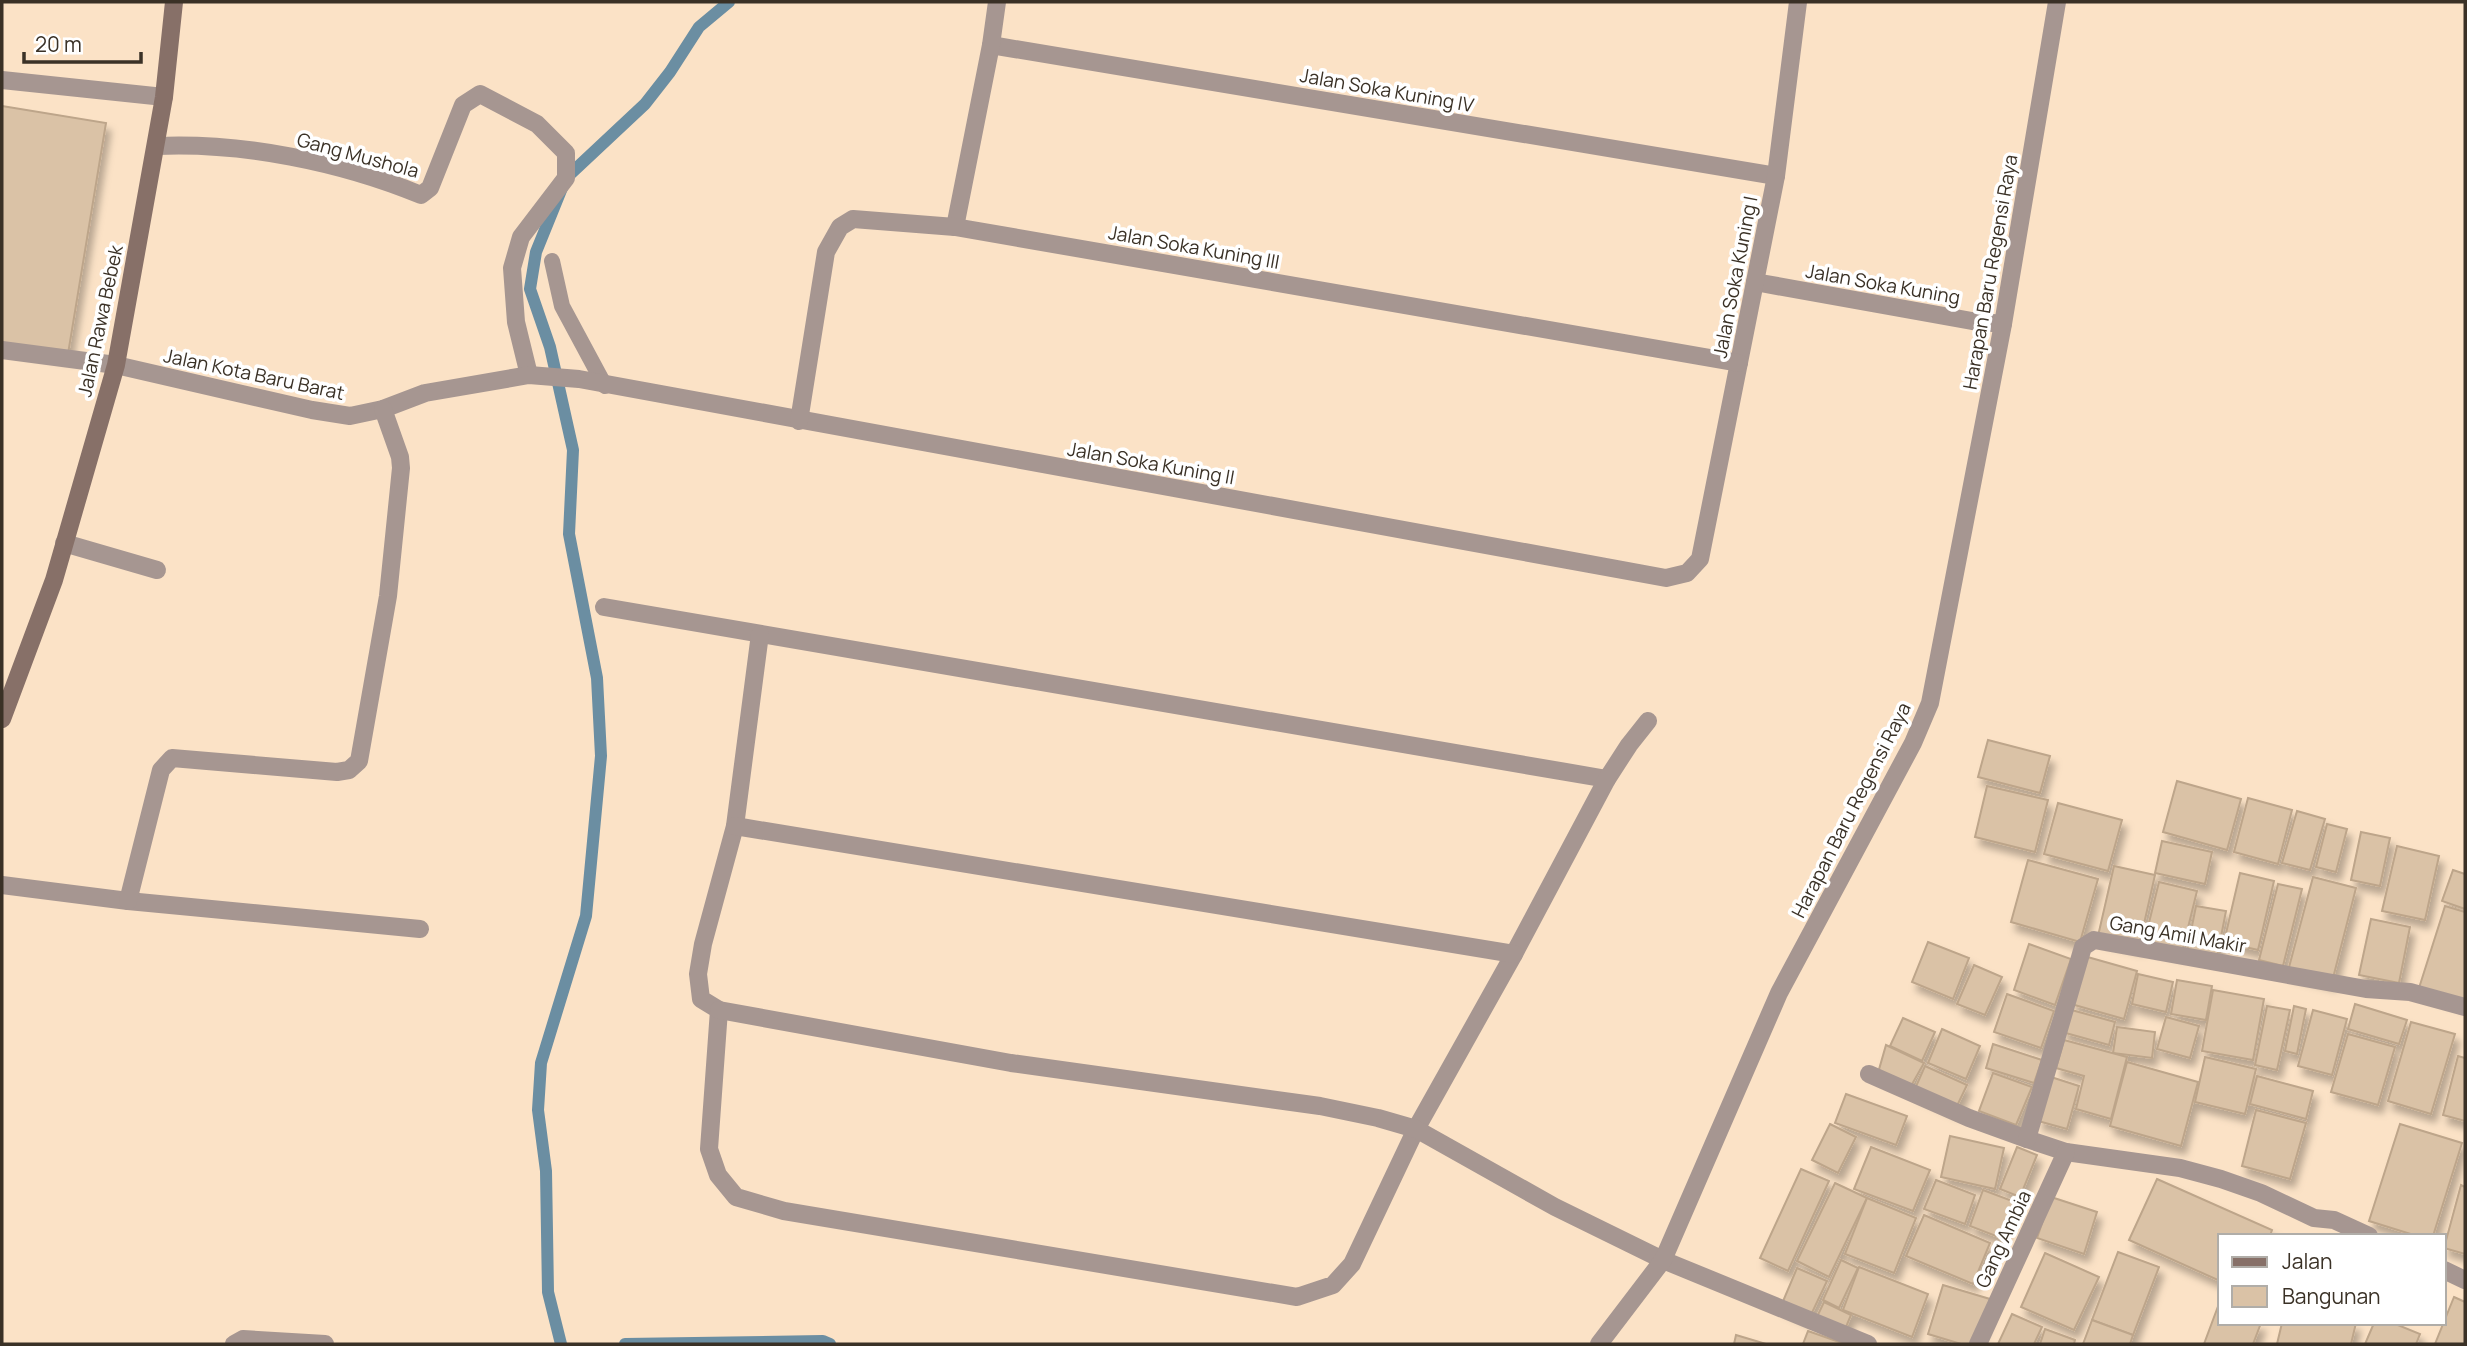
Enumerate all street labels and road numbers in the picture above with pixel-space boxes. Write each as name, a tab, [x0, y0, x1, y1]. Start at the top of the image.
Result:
street label: Jalan Soka Kuning IV	[1298, 62, 1476, 118]
street label: Gang Mushola	[294, 126, 422, 184]
street label: Harapan Baru Regensi Raya	[1956, 152, 2024, 392]
street label: Jalan Soka Kuning I	[1707, 194, 1763, 360]
street label: Jalan Soka Kuning III	[1106, 219, 1282, 275]
street label: Jalan Rawa Bebek	[71, 242, 129, 399]
street label: Jalan Soka Kuning	[1804, 258, 1962, 310]
street label: Jalan Kota Baru Barat	[161, 342, 347, 406]
street label: Jalan Soka Kuning II	[1066, 436, 1236, 490]
street label: Harapan Baru Regensi Raya	[1785, 698, 1917, 922]
street label: Gang Amil Makir	[2108, 909, 2249, 959]
street label: Gang Ambia	[1969, 1186, 2037, 1292]

